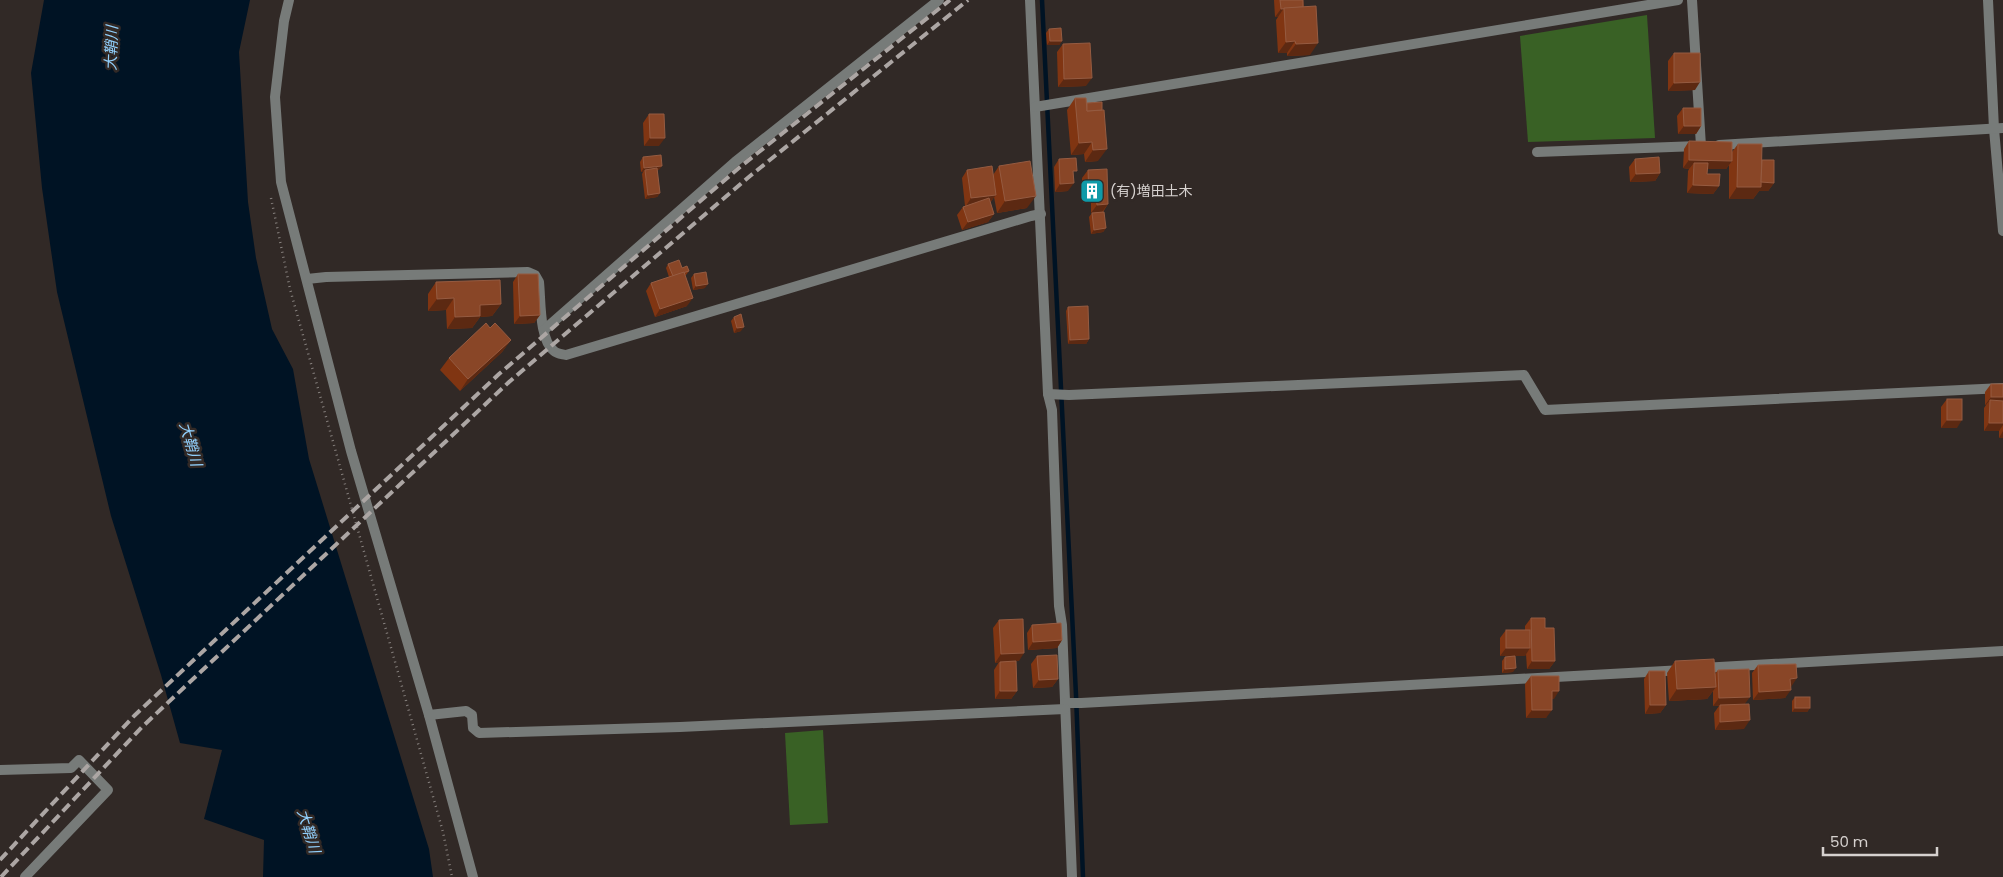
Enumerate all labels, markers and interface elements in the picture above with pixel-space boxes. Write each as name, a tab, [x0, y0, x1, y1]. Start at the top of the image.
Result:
water label: 大鞘川	[100, 23, 122, 71]
building icon: (有)増田土木	[1079, 178, 1105, 204]
place label: (有)増田土木	[1110, 181, 1193, 201]
water label: 大鞘川	[175, 419, 208, 470]
water label: 大鞘川	[292, 806, 326, 857]
scale bar	[1823, 824, 1937, 856]
text: 50 m	[1830, 831, 1868, 852]

